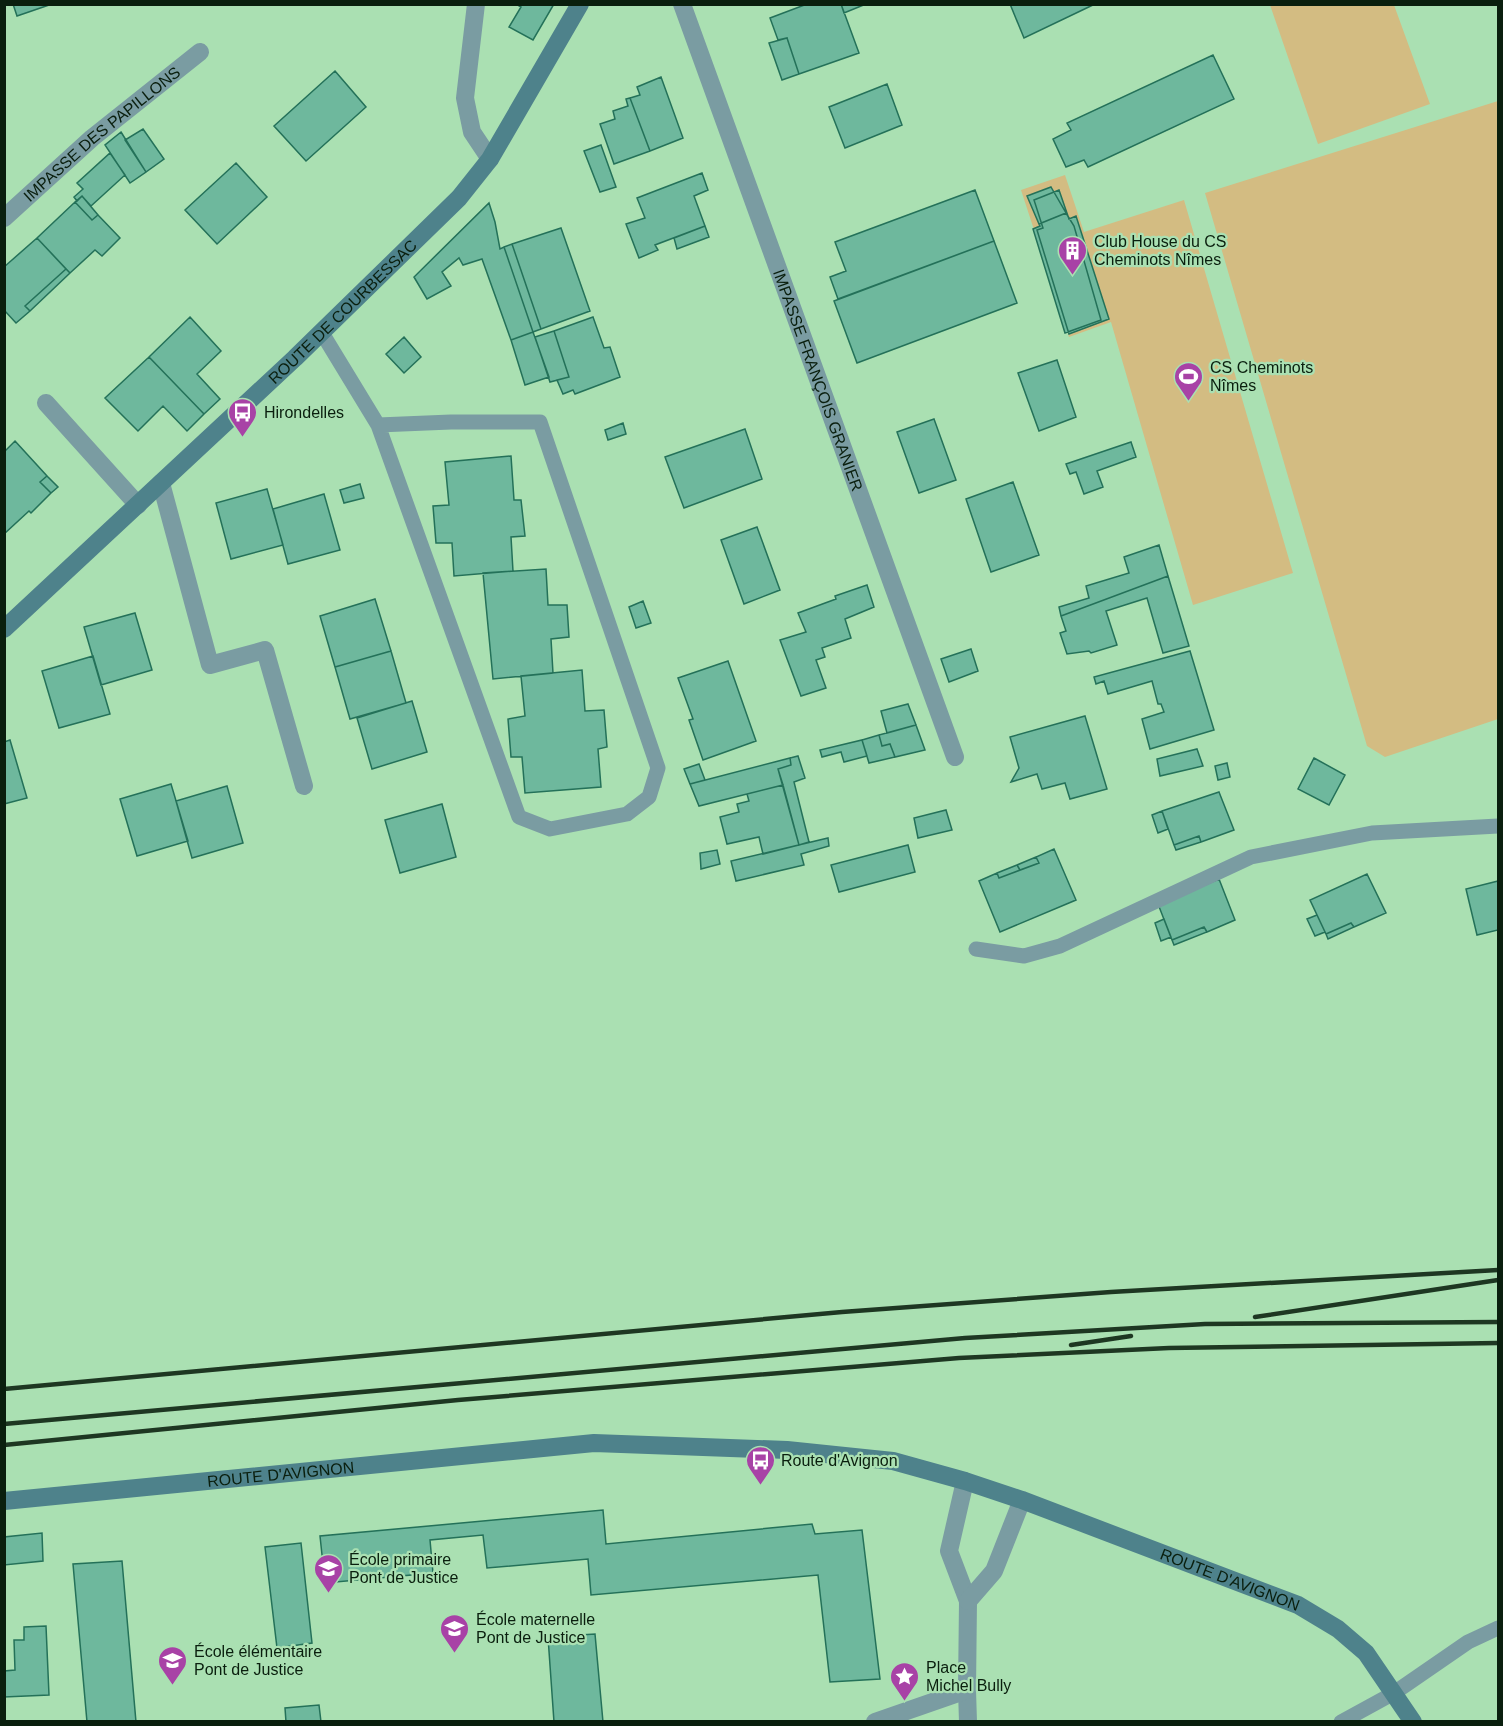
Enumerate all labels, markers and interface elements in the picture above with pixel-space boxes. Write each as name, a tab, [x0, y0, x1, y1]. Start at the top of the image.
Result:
street label: IMPASSE DES PAPILLONS	[20, 63, 184, 205]
place label: Club House du CS Cheminots Nîmes	[1094, 233, 1227, 268]
building icon: Club House du CS Cheminots Nîmes	[1057, 234, 1089, 276]
street label: ROUTE DE COURBESSAC	[265, 236, 420, 387]
street label: IMPASSE FRANÇOIS GRANIER	[770, 267, 866, 493]
place label: CS Cheminots Nîmes	[1210, 359, 1313, 394]
sports icon: CS Cheminots Nîmes	[1173, 360, 1205, 402]
bus stop icon: Hirondelles	[227, 396, 259, 438]
place label: Hirondelles	[264, 404, 344, 421]
bus stop icon: Route d'Avignon	[744, 1444, 776, 1486]
place label: Route d'Avignon	[781, 1452, 898, 1469]
street label: ROUTE D'AVIGNON	[206, 1459, 355, 1490]
street label: ROUTE D'AVIGNON	[1158, 1545, 1302, 1614]
place label: École primaire Pont de Justice	[349, 1550, 459, 1586]
school or university icon: École primaire Pont de Justice	[312, 1552, 344, 1594]
place label: École maternelle Pont de Justice	[476, 1610, 595, 1646]
school or university icon: École maternelle Pont de Justice	[439, 1612, 471, 1654]
place label: École élémentaire Pont de Justice	[194, 1642, 322, 1678]
school or university icon: École élémentaire Pont de Justice	[157, 1644, 189, 1686]
place label: Place Michel Bully	[926, 1659, 1011, 1694]
place icon: Place Michel Bully	[889, 1660, 921, 1702]

